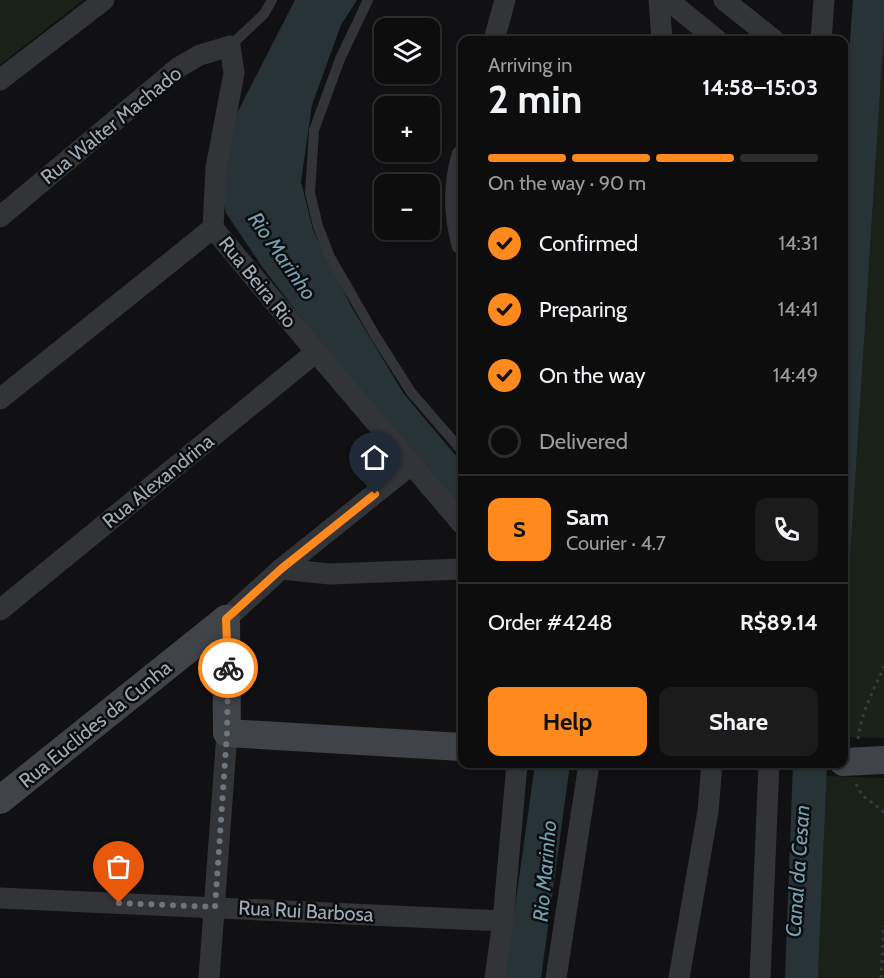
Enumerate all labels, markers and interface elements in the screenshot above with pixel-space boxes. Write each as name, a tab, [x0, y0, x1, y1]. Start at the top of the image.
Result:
map controls	[374, 18, 440, 240]
button: layers	[374, 18, 440, 84]
text: Arriving in	[488, 53, 572, 77]
street label: Rua Walter Machado	[36, 61, 186, 189]
text: 14:58–15:03	[702, 74, 818, 101]
text: 2 min	[488, 75, 582, 123]
button: +	[374, 96, 440, 162]
text: On the way · 90 m	[488, 171, 646, 195]
button: −	[374, 174, 440, 240]
water label: Rio Marinho	[243, 207, 322, 304]
icon: check	[488, 227, 521, 260]
text: Confirmed	[539, 230, 638, 257]
text: 14:31	[778, 231, 818, 255]
street label: Rua Beira Rio	[214, 232, 302, 332]
icon: check	[488, 293, 521, 326]
text: Preparing	[539, 296, 627, 323]
text: 14:41	[778, 297, 818, 321]
icon: check	[488, 359, 521, 392]
text: On the way	[539, 362, 646, 389]
text: 14:49	[773, 363, 818, 387]
text: Delivered	[539, 428, 628, 455]
street label: Rua Alexandrina	[98, 429, 219, 533]
pin	[349, 432, 400, 494]
icon: home	[358, 441, 391, 474]
button: phone	[755, 498, 818, 561]
text: Sam	[566, 504, 609, 531]
text: S	[513, 516, 526, 543]
text: Courier · 4.7	[566, 531, 666, 555]
text: Order #4248	[488, 609, 613, 636]
text: R$89.14	[740, 609, 818, 636]
courier	[198, 638, 258, 698]
icon: bike	[212, 652, 245, 685]
street label: Rua Euclides da Cunha	[14, 655, 176, 793]
button: Help	[488, 687, 647, 756]
button: Share	[659, 687, 818, 756]
water label: Canal da Cesan	[780, 804, 815, 938]
water label: Rio Marinho	[528, 819, 561, 923]
pin	[93, 841, 144, 903]
icon: bag	[102, 850, 135, 883]
street label: Rua Rui Barbosa	[238, 895, 375, 927]

